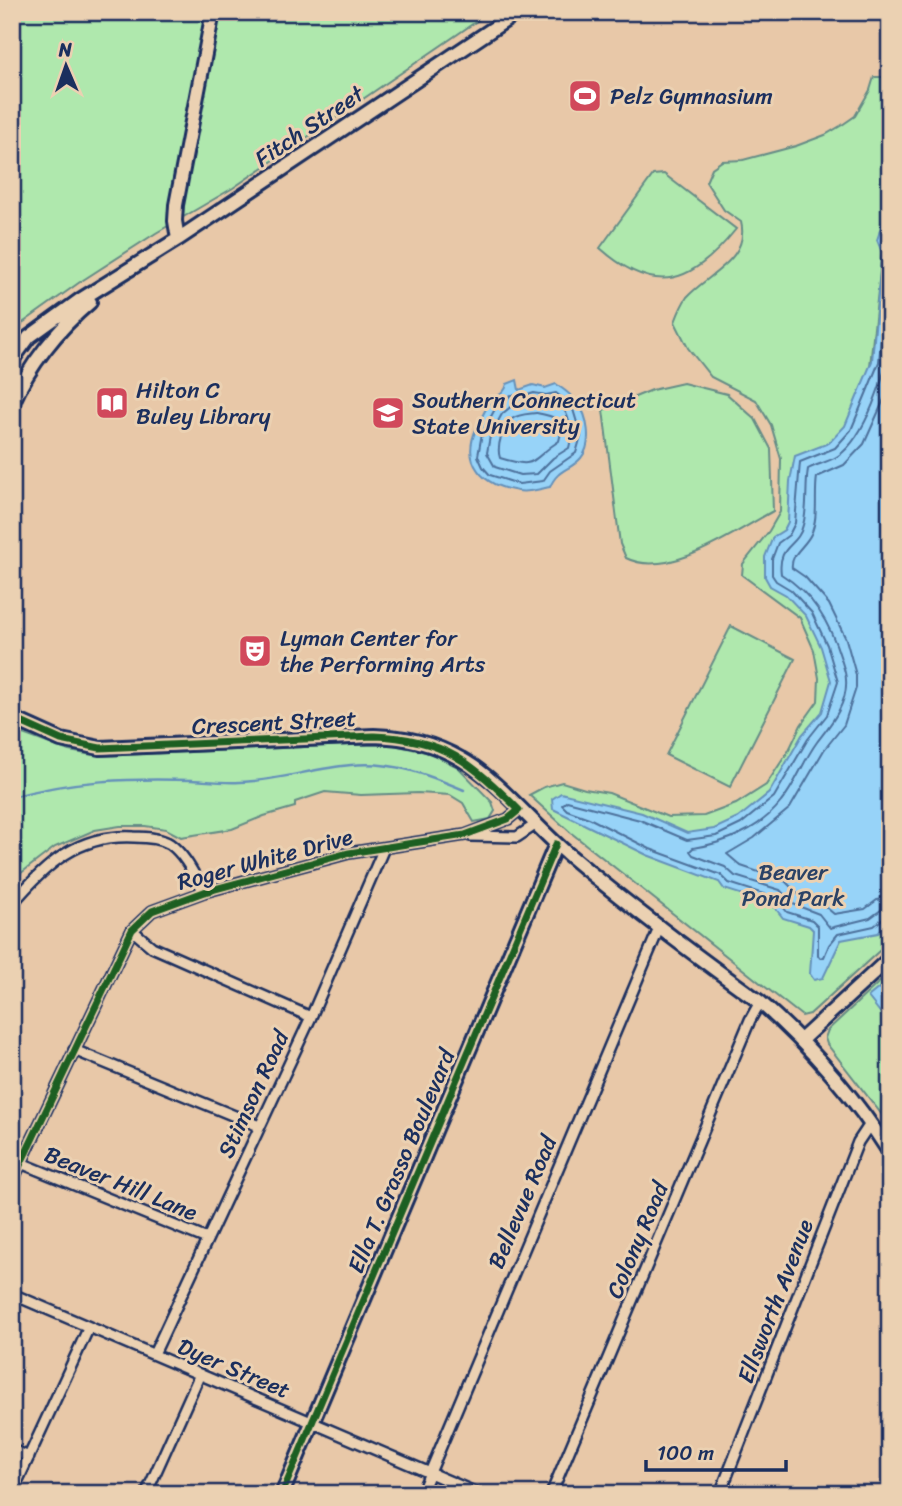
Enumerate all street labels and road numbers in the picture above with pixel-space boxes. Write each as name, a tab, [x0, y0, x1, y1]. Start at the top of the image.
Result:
street label: Fitch Street	[246, 73, 374, 178]
street label: Crescent Street	[191, 698, 357, 747]
street label: Roger White Drive	[173, 816, 357, 903]
street label: Stimson Road	[206, 1022, 302, 1165]
street label: Ella T. Grasso Boulevard	[336, 1041, 468, 1280]
street label: Bellevue Road	[476, 1127, 570, 1275]
street label: Beaver Hill Lane	[38, 1134, 204, 1233]
street label: Colony Road	[594, 1174, 681, 1305]
street label: Ellsworth Avenue	[725, 1213, 826, 1389]
street label: Dyer Street	[171, 1326, 297, 1411]

